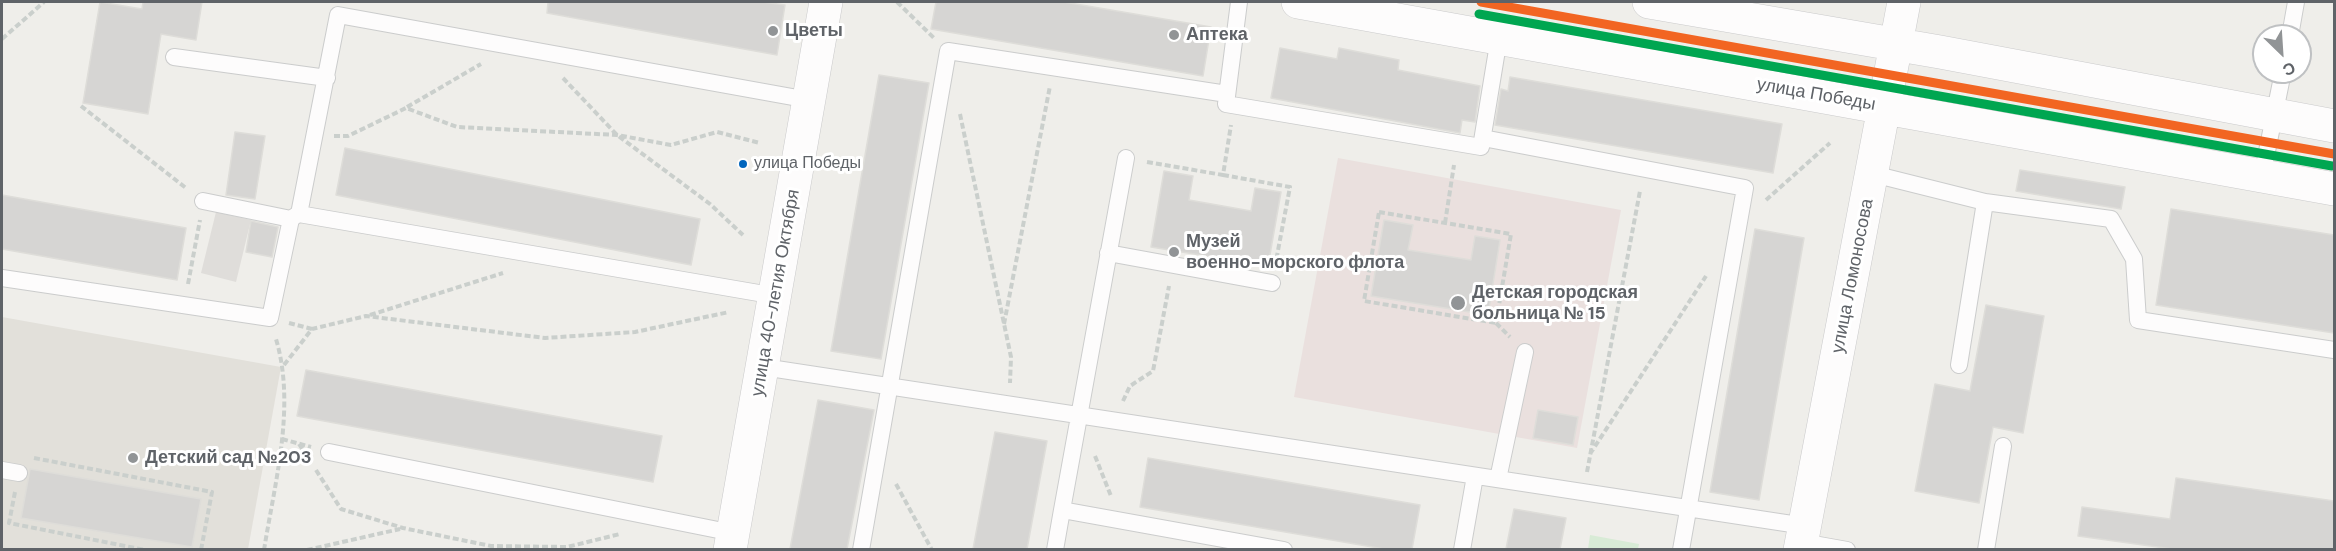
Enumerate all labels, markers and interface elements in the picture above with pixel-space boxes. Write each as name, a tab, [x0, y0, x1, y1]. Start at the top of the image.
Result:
place label: Цветы	[785, 20, 843, 42]
marker: Цветы	[766, 24, 780, 38]
place label: Аптека	[1186, 24, 1248, 46]
north arrow	[2252, 24, 2312, 84]
marker: Аптека	[1167, 28, 1181, 42]
text: С	[2279, 57, 2299, 81]
street label: улица Победы	[1755, 74, 1877, 116]
place label: улица Победы	[754, 154, 861, 174]
marker: улица Победы	[737, 158, 749, 170]
street label: улица 40-летия Октября	[747, 188, 805, 398]
street label: улица Ломоносова	[1827, 197, 1879, 355]
place label: Музей военно-морского флота	[1186, 231, 1404, 274]
marker: Музей военно-морского флота	[1167, 245, 1181, 259]
place label: Детская городская больница № 15	[1472, 282, 1638, 324]
marker: Детская городская больница № 15	[1449, 294, 1467, 312]
place label: Детский сад №203	[145, 447, 312, 469]
marker: Детский сад №203	[126, 451, 140, 465]

